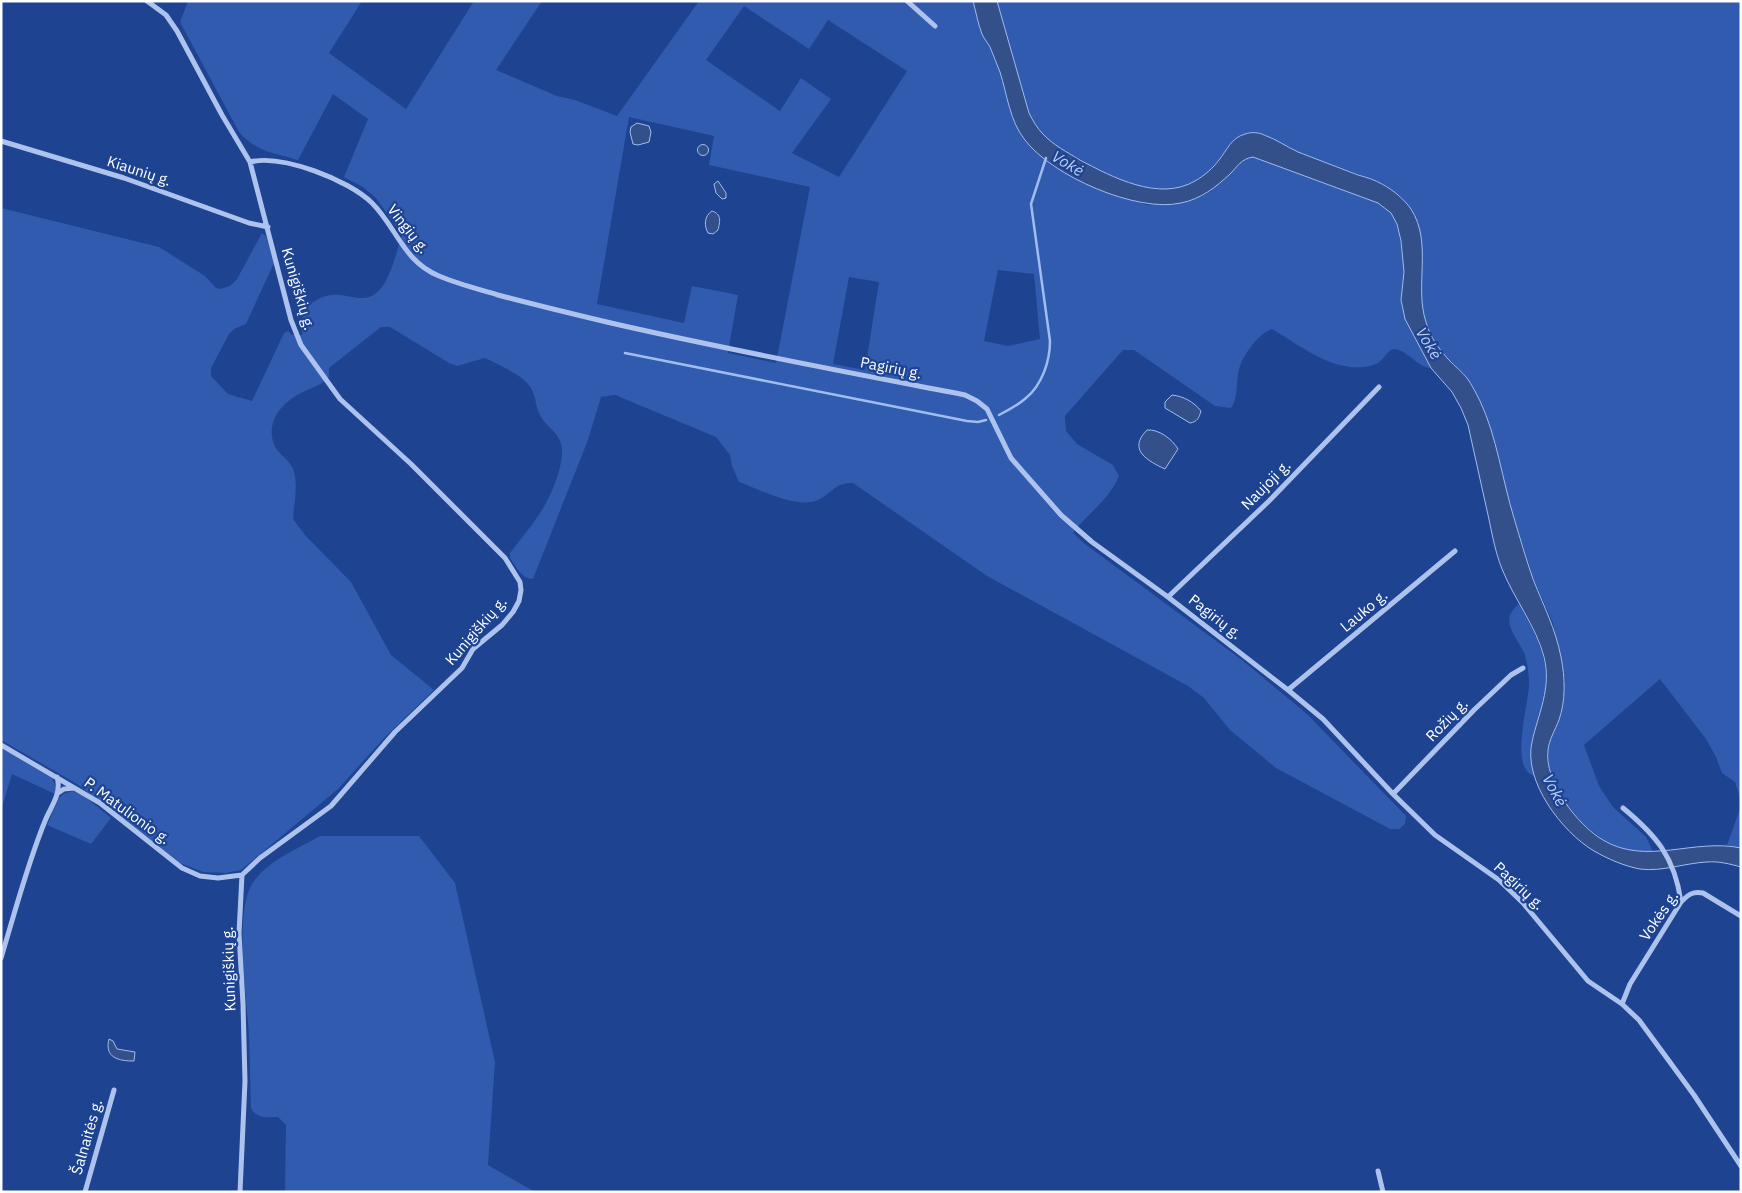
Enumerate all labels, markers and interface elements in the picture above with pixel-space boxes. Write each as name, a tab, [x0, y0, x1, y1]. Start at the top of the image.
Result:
water label: Vokė	[1048, 146, 1088, 180]
street label: Kiaunių g.	[105, 151, 174, 190]
street label: Vingių g.	[383, 200, 434, 257]
street label: Kunigiškių g.	[278, 245, 319, 332]
water label: Vokė	[1412, 323, 1446, 363]
street label: Pagirių g.	[859, 352, 923, 383]
street label: Naujoji g.	[1237, 456, 1294, 513]
street label: Lauko g.	[1336, 585, 1391, 636]
street label: Pagirių g.	[1185, 590, 1246, 643]
street label: Kunigiškių g.	[441, 592, 511, 669]
street label: Rožių g.	[1422, 694, 1472, 745]
water label: Vokė	[1538, 770, 1572, 810]
street label: P. Matulionio g.	[81, 773, 174, 848]
street label: Pagirių g.	[1490, 857, 1549, 914]
street label: Vokės g.	[1635, 887, 1682, 944]
street label: Kunigiškių g.	[218, 926, 239, 1012]
street label: Šalnaitės g.	[67, 1097, 106, 1177]

